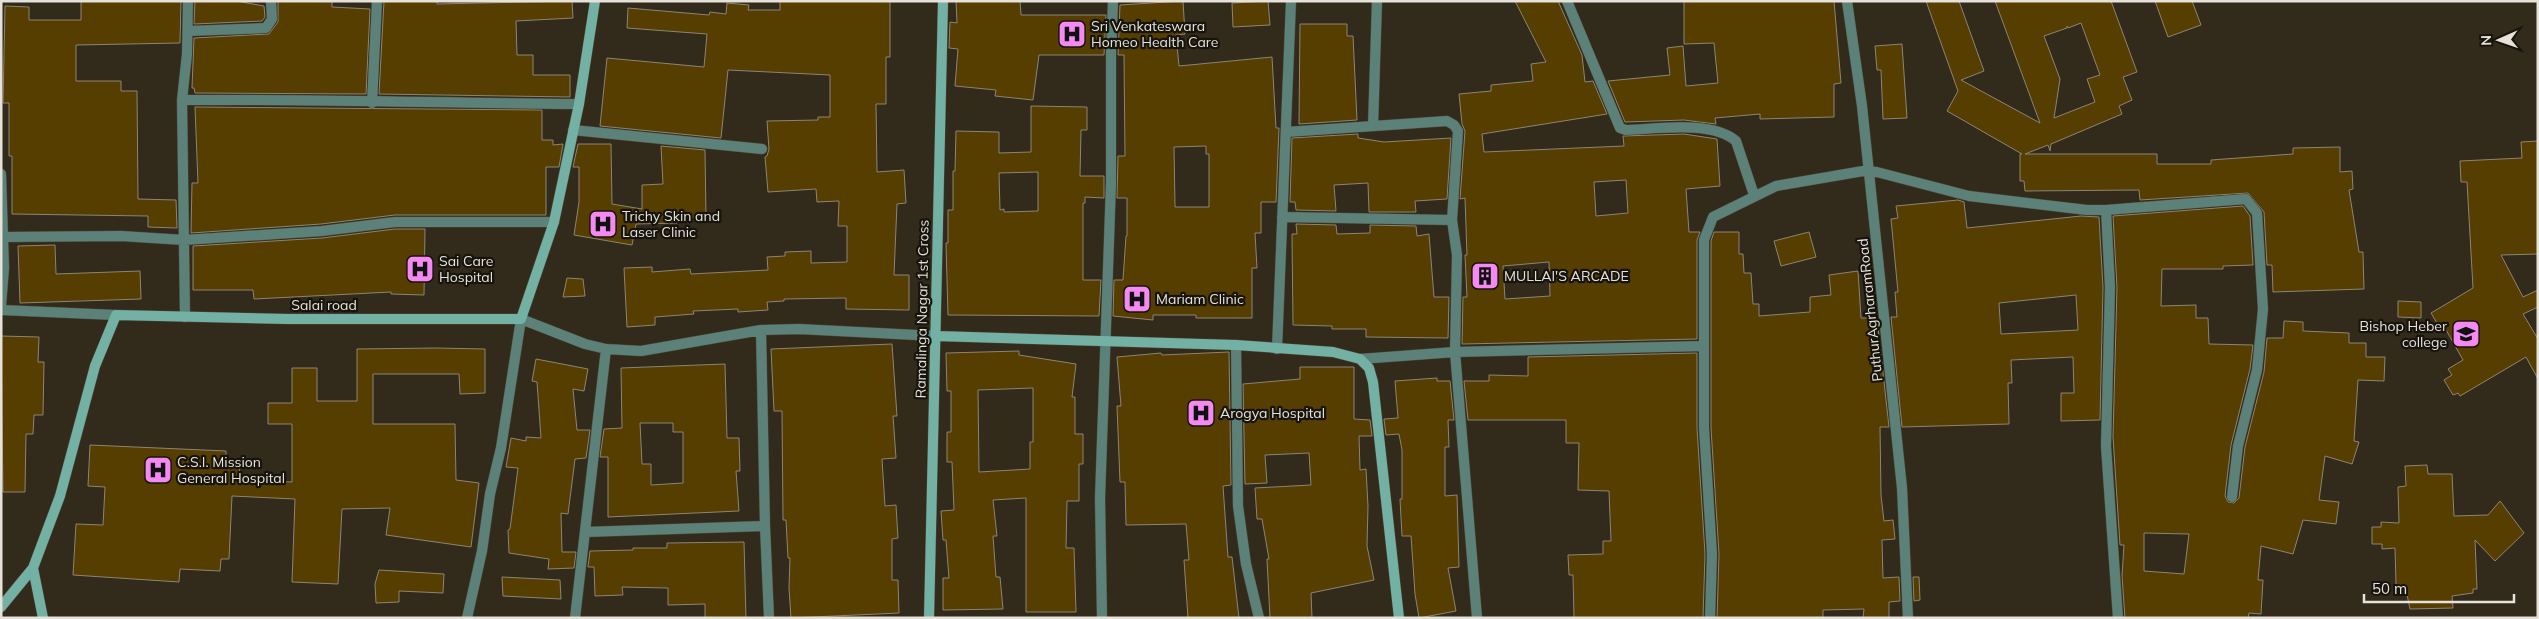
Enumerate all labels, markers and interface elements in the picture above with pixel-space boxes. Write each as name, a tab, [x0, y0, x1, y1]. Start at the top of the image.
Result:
north arrow	[2474, 15, 2524, 65]
place label: Sri Venkateswara Homeo Health Care	[1091, 17, 1218, 51]
hospital icon: Sri Venkateswara Homeo Health Care	[1057, 19, 1087, 49]
text: N	[2477, 35, 2495, 46]
place label: Trichy Skin and Laser Clinic	[622, 207, 720, 241]
hospital icon: Trichy Skin and Laser Clinic	[588, 209, 618, 239]
street label: Ramalinga Nagar 1st Cross	[911, 219, 933, 399]
street label: PuthurAgrharamRoad	[1854, 238, 1886, 382]
place label: Sai Care Hospital	[439, 252, 493, 286]
hospital icon: Sai Care Hospital	[405, 254, 435, 284]
building icon: MULLAI'S ARCADE	[1470, 261, 1500, 291]
place label: MULLAI'S ARCADE	[1504, 267, 1629, 285]
hospital icon: Mariam Clinic	[1122, 284, 1152, 314]
place label: Mariam Clinic	[1156, 290, 1244, 308]
street label: Salai road	[291, 296, 357, 314]
place label: Bishop Heber college	[2360, 317, 2448, 351]
school or university icon: Bishop Heber college	[2451, 319, 2481, 349]
hospital icon: Arogya Hospital	[1186, 398, 1216, 428]
place label: Arogya Hospital	[1220, 404, 1325, 422]
place label: C.S.I. Mission General Hospital	[177, 453, 285, 487]
hospital icon: C.S.I. Mission General Hospital	[143, 455, 173, 485]
scale bar	[2364, 572, 2514, 604]
text: 50 m	[2372, 579, 2407, 598]

